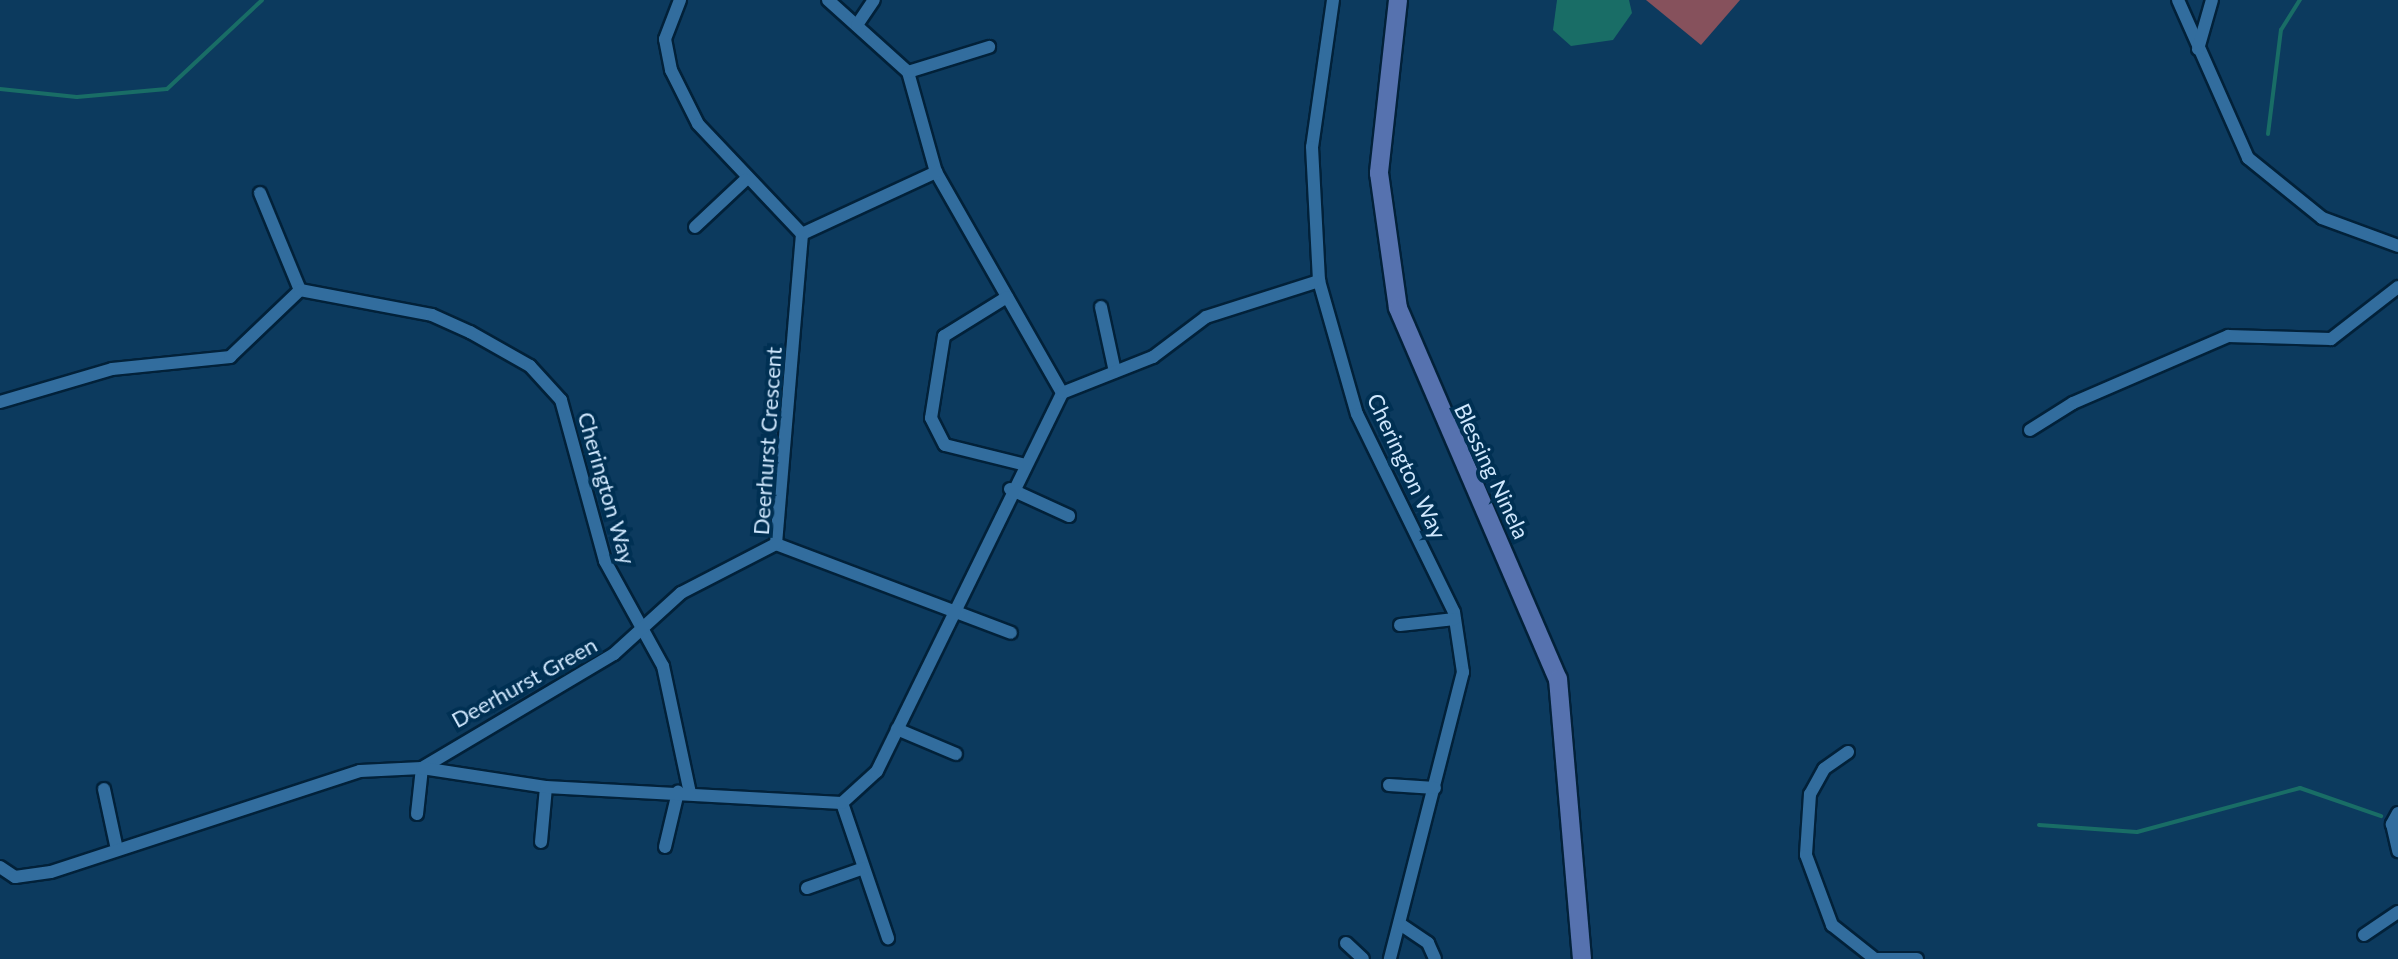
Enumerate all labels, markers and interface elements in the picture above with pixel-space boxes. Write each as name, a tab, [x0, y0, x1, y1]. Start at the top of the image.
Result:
street label: Deerhurst Crescent	[747, 346, 787, 536]
street label: Cherington Way	[1362, 389, 1452, 543]
street label: Blessing Ninela	[1449, 399, 1535, 543]
street label: Cherington Way	[573, 409, 641, 567]
street label: Deerhurst Green	[447, 631, 601, 733]

